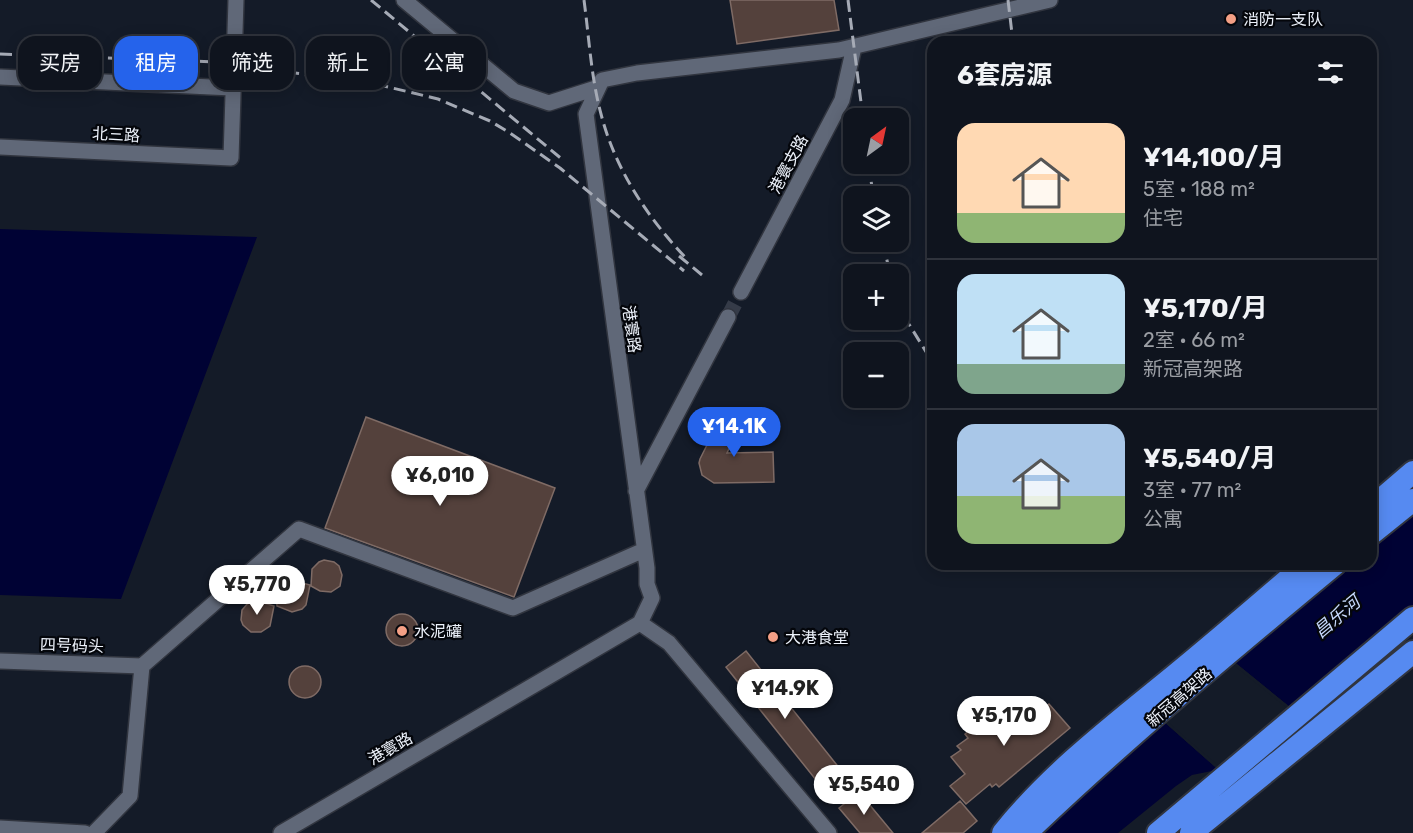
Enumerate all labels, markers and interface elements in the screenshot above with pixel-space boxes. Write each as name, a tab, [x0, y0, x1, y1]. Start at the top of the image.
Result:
place label: 消防一支队	[1243, 10, 1323, 29]
marker: 消防一支队	[1224, 12, 1238, 26]
chip: 买房	[18, 36, 102, 90]
chip: 租房	[114, 36, 198, 90]
chip: 筛选	[210, 36, 294, 90]
chip: 新上	[306, 36, 390, 90]
chip: 公寓	[402, 36, 486, 90]
icon: filters	[1314, 56, 1347, 89]
text: 6套房源	[957, 60, 1052, 91]
north arrow	[843, 108, 909, 174]
map controls	[843, 108, 909, 408]
street label: 北三路	[92, 124, 140, 145]
street label: 港寰支路	[765, 132, 812, 197]
text: ¥14,100/月	[1143, 142, 1284, 173]
icon: home	[1005, 147, 1077, 219]
text: 5室 · 188 m²	[1143, 177, 1255, 201]
button: layers	[843, 186, 909, 252]
text: 住宅	[1143, 206, 1183, 230]
button: +	[843, 264, 909, 330]
text: ¥5,170/月	[1143, 293, 1268, 324]
icon: home	[1005, 298, 1077, 370]
street label: 港寰路	[619, 304, 644, 354]
text: 2室 · 66 m²	[1143, 328, 1245, 352]
button: −	[843, 342, 909, 408]
text: 新冠高架路	[1143, 357, 1243, 381]
pin: ¥14.1K	[685, 407, 783, 458]
text: ¥14.1K	[702, 414, 766, 438]
text: ¥5,540/月	[1143, 443, 1276, 474]
icon: home	[1005, 448, 1077, 520]
pin: ¥6,010	[391, 456, 489, 507]
text: ¥6,010	[405, 463, 475, 487]
text: 3室 · 77 m²	[1143, 478, 1241, 502]
text: 公寓	[1143, 507, 1183, 531]
pin: ¥5,770	[208, 565, 306, 616]
text: ¥5,770	[223, 572, 291, 596]
water label: 昌乐河	[1309, 589, 1367, 643]
place label: 水泥罐	[414, 622, 462, 641]
marker: 水泥罐	[395, 624, 409, 638]
place label: 大港食堂	[785, 628, 849, 647]
marker: 大港食堂	[766, 630, 780, 644]
street label: 四号码头	[40, 635, 104, 656]
street label: 新冠高架路	[1143, 664, 1216, 731]
pin: ¥14.9K	[736, 669, 834, 720]
text: ¥14.9K	[751, 676, 819, 700]
pin: ¥5,170	[955, 696, 1053, 747]
text: ¥5,170	[971, 703, 1037, 727]
street label: 港寰路	[365, 728, 416, 769]
pin: ¥5,540	[815, 765, 913, 816]
text: ¥5,540	[828, 772, 900, 796]

